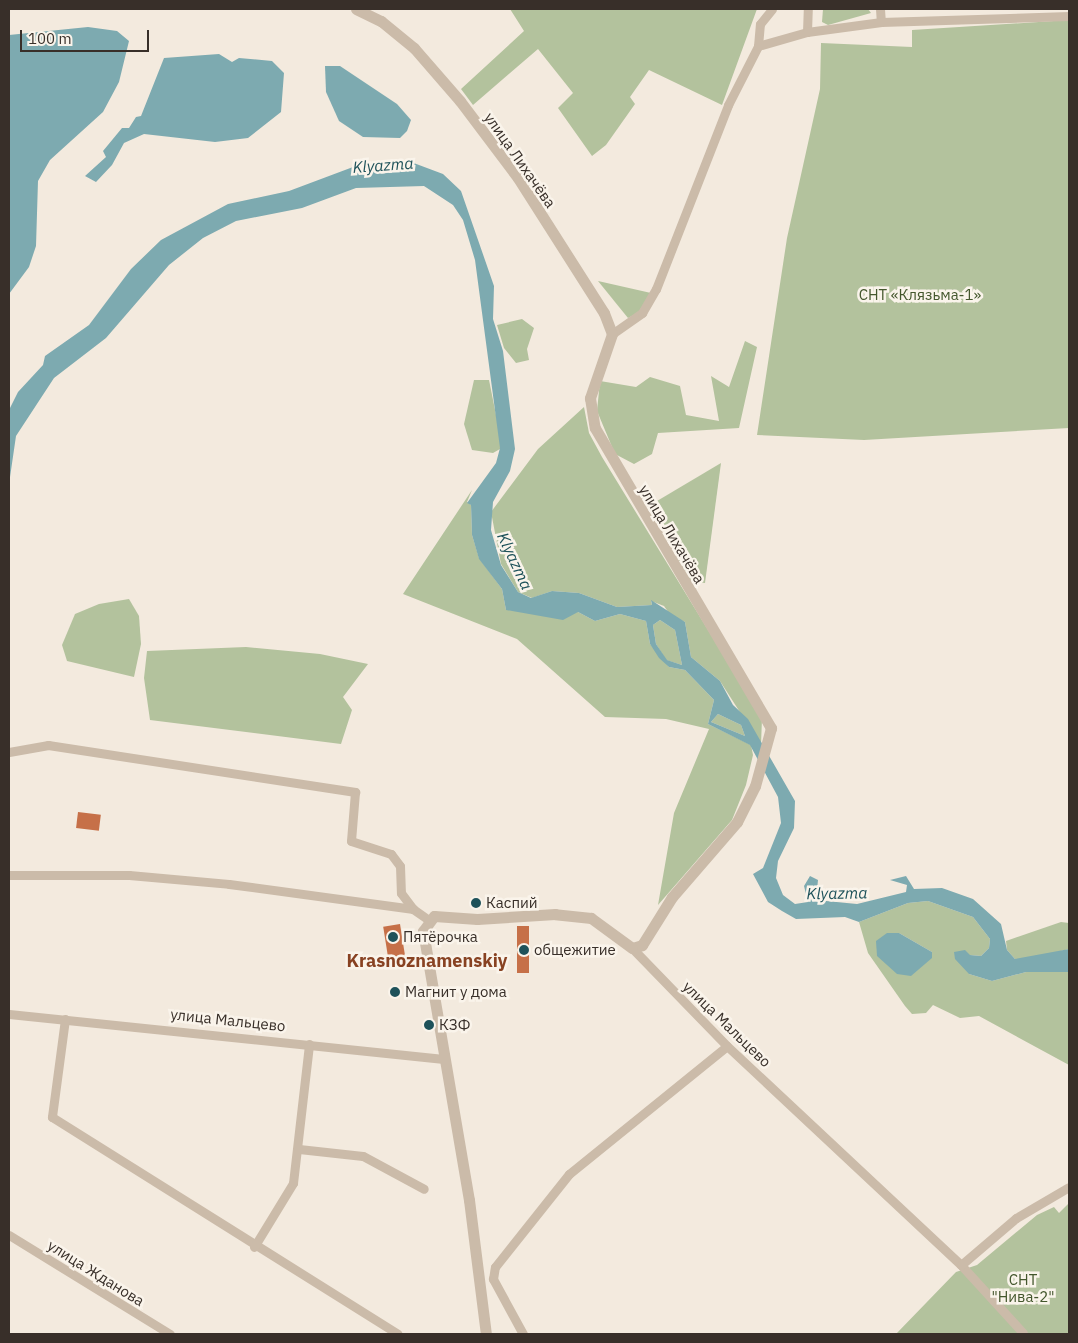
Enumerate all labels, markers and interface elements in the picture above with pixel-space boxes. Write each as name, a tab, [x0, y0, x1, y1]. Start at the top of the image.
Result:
scale bar	[22, 20, 151, 52]
text: 100 m	[28, 29, 72, 48]
street label: улица Лихачёва	[480, 109, 560, 211]
water label: Klyazma	[352, 153, 414, 177]
park label: СНТ «Клязьма-1»	[859, 286, 981, 304]
street label: улица Лихачёва	[635, 481, 709, 587]
water label: Klyazma	[493, 529, 537, 593]
water label: Klyazma	[806, 883, 868, 903]
place label: Каспий	[486, 894, 538, 912]
marker: Каспий	[470, 897, 482, 909]
place label: Пятёрочка	[403, 928, 478, 946]
marker: Пятёрочка	[387, 931, 399, 943]
place label: общежитие	[534, 941, 616, 959]
marker: общежитие	[518, 944, 530, 956]
district label: Krasnoznamenskiy	[347, 950, 507, 972]
street label: улица Мальцево	[679, 977, 775, 1071]
place label: Магнит у дома	[405, 983, 507, 1001]
marker: Магнит у дома	[389, 986, 401, 998]
street label: улица Мальцево	[170, 1005, 286, 1035]
place label: КЗФ	[439, 1016, 470, 1034]
marker: КЗФ	[423, 1019, 435, 1031]
street label: улица Жданова	[44, 1236, 148, 1310]
park label: СНТ "Нива-2"	[991, 1270, 1055, 1305]

